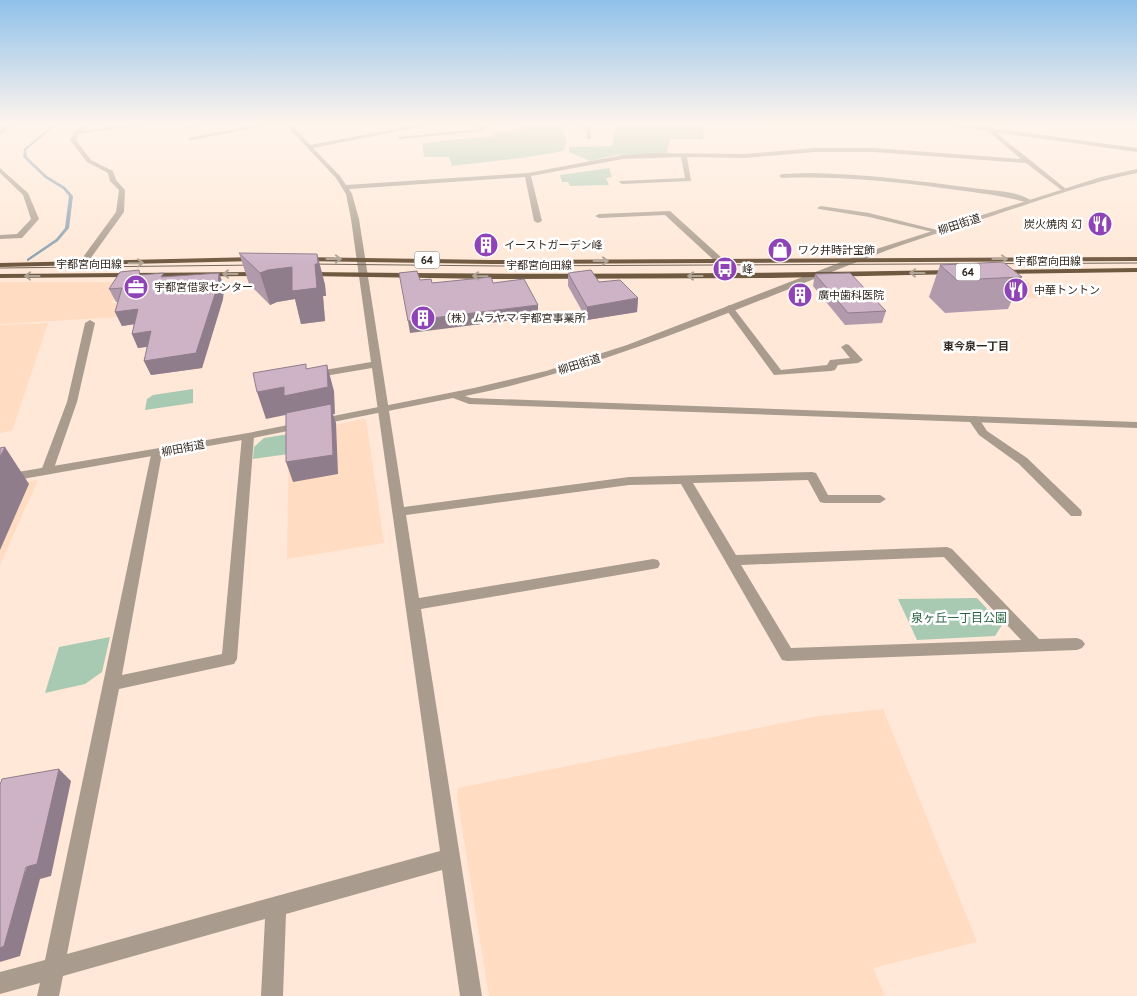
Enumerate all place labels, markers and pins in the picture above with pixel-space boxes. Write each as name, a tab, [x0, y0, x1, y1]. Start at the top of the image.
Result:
restaurant icon: 炭火焼肉 幻	[1087, 211, 1113, 237]
place label: 炭火焼肉 幻	[1024, 217, 1082, 231]
building icon: イーストガーデン峰	[473, 232, 499, 258]
shop icon: ワク井時計宝飾	[767, 237, 793, 263]
place label: イーストガーデン峰	[504, 238, 602, 252]
place label: ワク井時計宝飾	[798, 243, 875, 257]
bus stop icon: 峰	[712, 256, 738, 282]
place label: 峰	[742, 262, 753, 276]
office icon: 宇都宮借家センター	[123, 274, 149, 300]
restaurant icon: 中華トントン	[1003, 277, 1029, 303]
place label: 宇都宮借家センター	[154, 280, 253, 294]
building icon: 廣中歯科医院	[787, 282, 813, 308]
place label: 中華トントン	[1034, 283, 1100, 297]
place label: 廣中歯科医院	[818, 288, 884, 302]
building icon: （株）ムラヤマ 宇都宮事業所	[410, 305, 436, 331]
place label: （株）ムラヤマ 宇都宮事業所	[440, 311, 586, 325]

